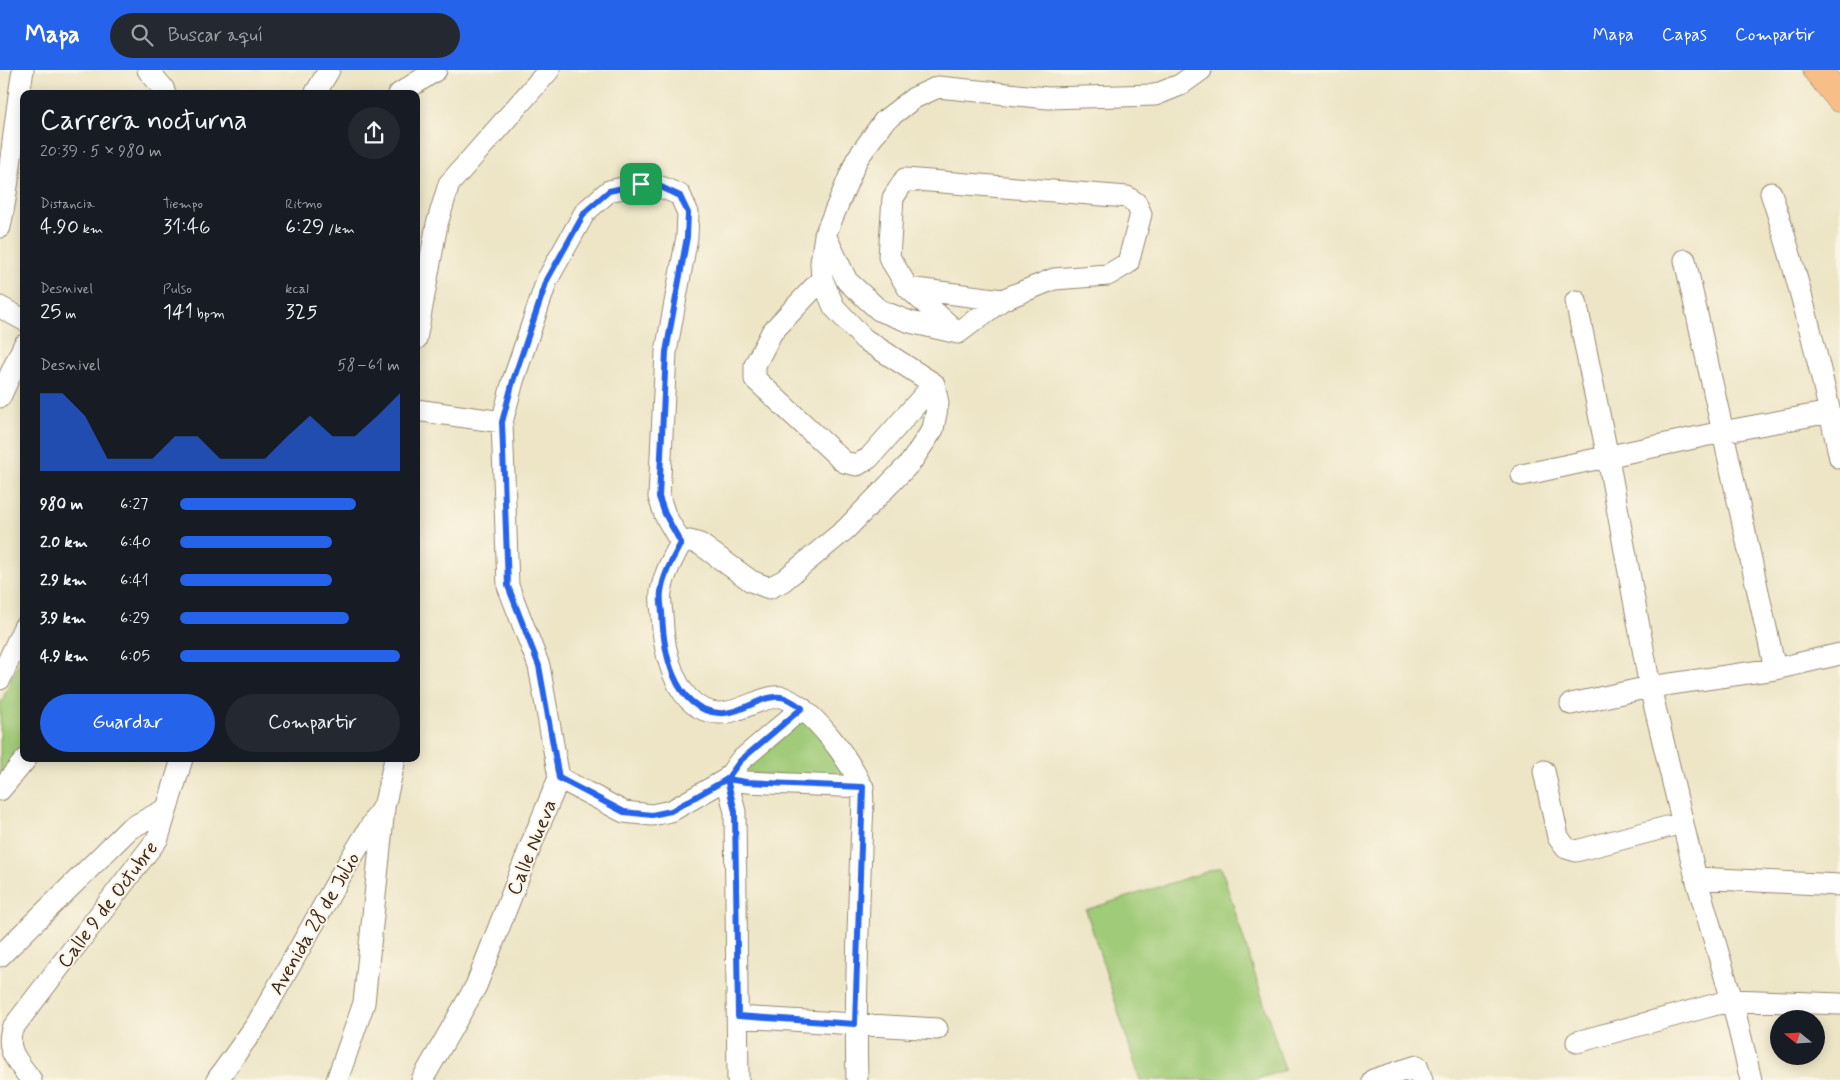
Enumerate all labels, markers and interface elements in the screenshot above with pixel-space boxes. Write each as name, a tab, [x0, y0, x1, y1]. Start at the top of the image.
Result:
search box	[110, 13, 460, 58]
text: Mapa	[25, 20, 80, 51]
icon: search	[128, 21, 156, 49]
text: Buscar aquí	[168, 23, 263, 48]
text: Mapa	[1593, 23, 1634, 47]
text: Capas	[1662, 23, 1707, 47]
text: Compartir	[1735, 23, 1815, 47]
text: Carrera nocturna	[40, 103, 248, 140]
button: share	[348, 107, 400, 159]
text: 20:39 · 5 × 980 m	[40, 141, 162, 162]
pin	[620, 163, 662, 205]
icon: arrive	[627, 170, 655, 198]
text: Distancia	[40, 195, 95, 213]
text: Tiempo	[163, 195, 203, 213]
text: Ritmo	[285, 195, 322, 213]
text: 4.90	[40, 213, 79, 241]
text: 31:46	[163, 213, 211, 241]
text: 6:29	[285, 213, 325, 241]
text: km	[79, 220, 103, 238]
text: /km	[325, 220, 355, 238]
text: Desnivel	[40, 280, 93, 298]
text: Pulso	[163, 280, 192, 298]
text: kcal	[285, 280, 309, 298]
text: 25	[40, 298, 61, 326]
text: 141	[163, 298, 193, 326]
text: 325	[285, 298, 318, 326]
text: m	[61, 305, 76, 323]
text: bpm	[193, 305, 225, 323]
text: Desnivel	[40, 355, 100, 376]
text: 58–61 m	[337, 355, 400, 376]
text: 980 m	[40, 494, 83, 515]
text: 6:27	[120, 494, 148, 515]
text: 2.0 km	[40, 532, 88, 553]
text: 6:40	[120, 532, 151, 553]
text: 2.9 km	[40, 570, 87, 591]
text: 6:41	[120, 570, 149, 591]
text: 3.9 km	[40, 608, 86, 629]
text: 6:29	[120, 608, 150, 629]
text: 4.9 km	[40, 646, 88, 667]
text: 6:05	[120, 646, 150, 667]
button: Guardar	[40, 694, 215, 752]
button: Compartir	[225, 694, 400, 752]
street label: Calle Nueva	[501, 796, 564, 900]
street label: Calle 9 de Octubre	[51, 836, 165, 974]
street label: Avenida 28 de Julio	[264, 848, 367, 1000]
north arrow	[1770, 1010, 1825, 1065]
map controls	[1770, 1010, 1825, 1065]

